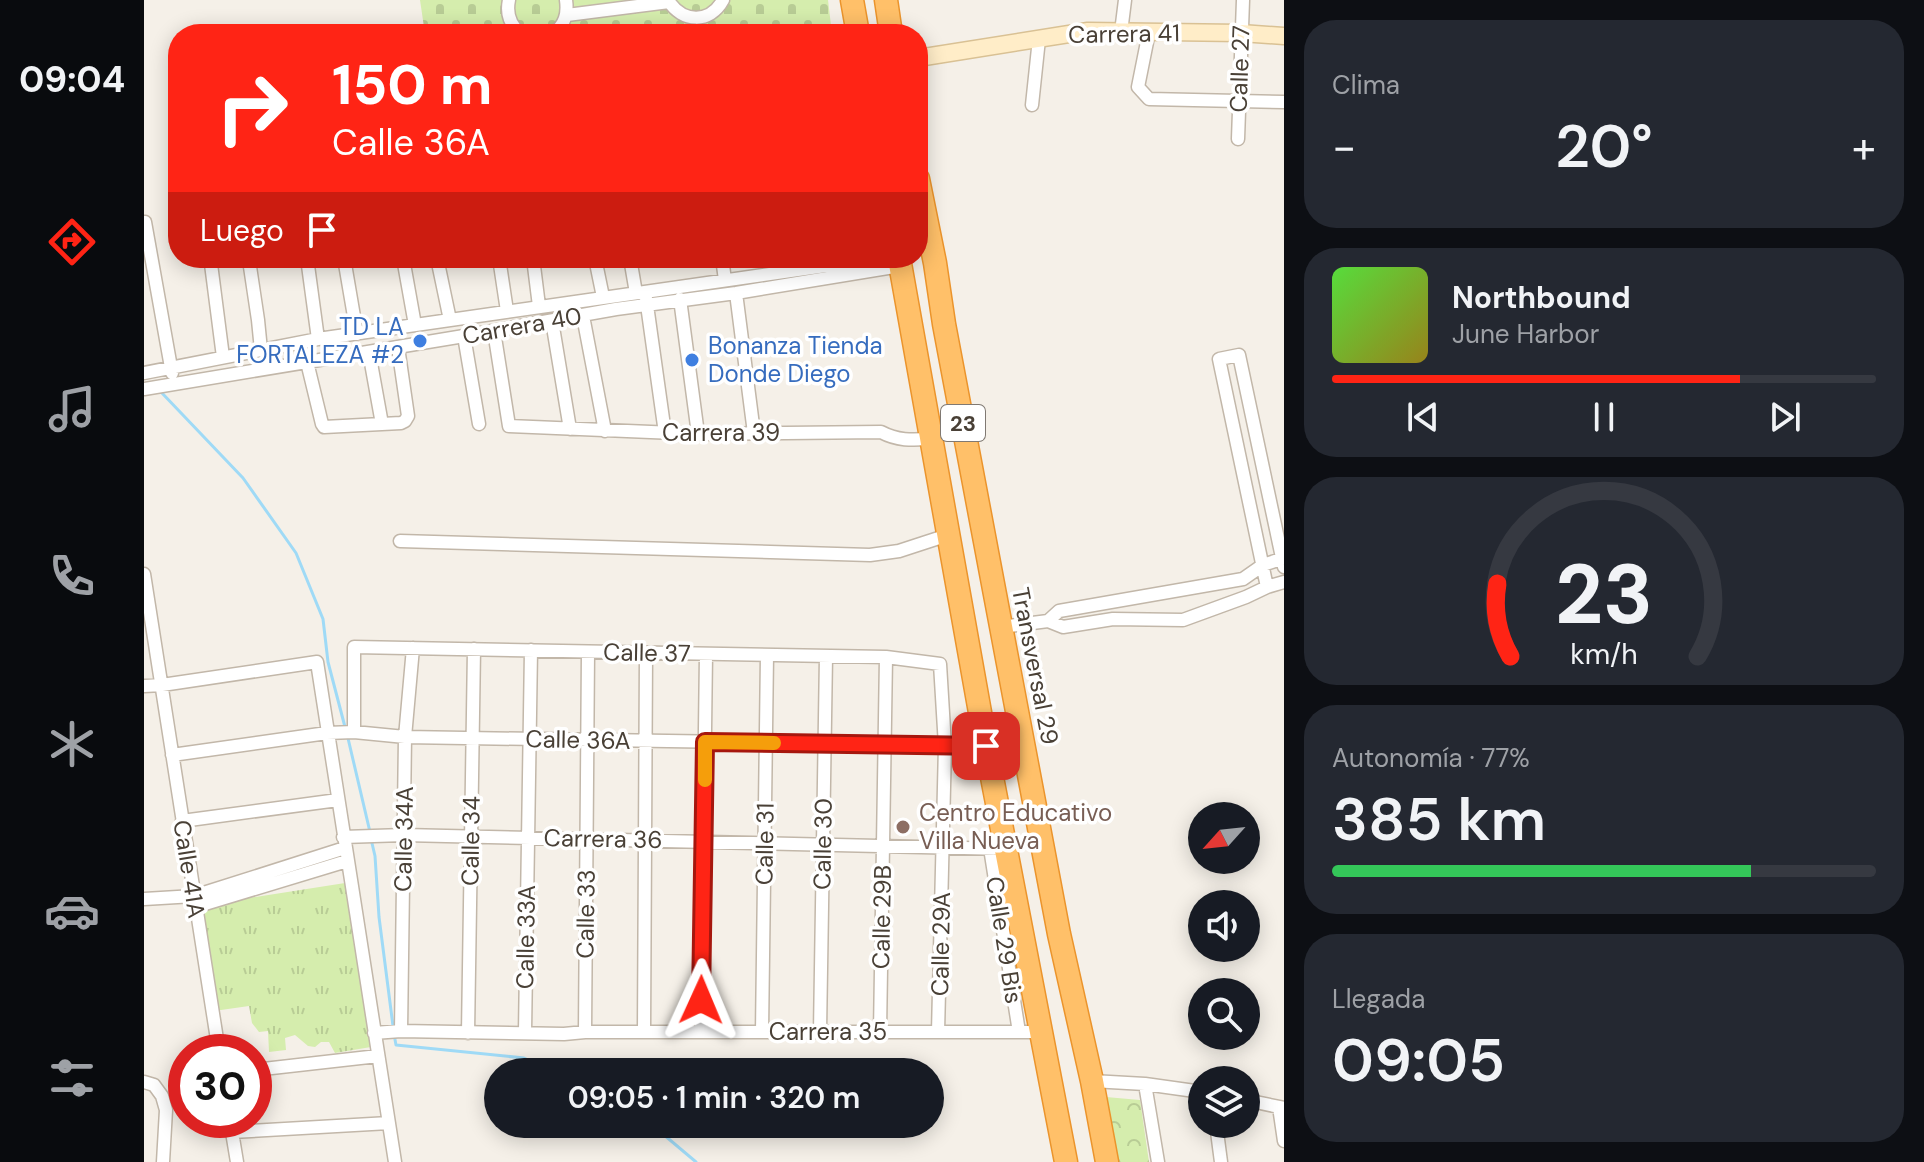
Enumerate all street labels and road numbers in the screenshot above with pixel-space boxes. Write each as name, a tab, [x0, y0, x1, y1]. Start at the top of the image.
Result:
street label: Carrera 41	[1068, 17, 1180, 50]
street label: Calle 27	[1222, 25, 1257, 113]
street label: Carrera 40	[460, 300, 584, 351]
road number: 23	[941, 405, 985, 441]
street label: Carrera 39	[662, 417, 780, 448]
street label: Transversal 29	[1005, 585, 1066, 747]
street label: Calle 37	[603, 636, 691, 669]
street label: Calle 36A	[525, 723, 631, 756]
street label: Calle 34A	[387, 786, 420, 892]
street label: Calle 34	[454, 796, 487, 886]
street label: Calle 30	[806, 798, 839, 890]
street label: Calle 31	[748, 803, 781, 885]
street label: Calle 41A	[166, 818, 213, 920]
street label: Carrera 36	[543, 822, 663, 855]
street label: Calle 29B	[865, 865, 898, 969]
street label: Calle 33	[569, 869, 602, 959]
street label: Calle 29 Bis	[979, 874, 1030, 1006]
street label: Calle 33A	[509, 885, 542, 989]
street label: Calle 29A	[924, 891, 957, 996]
street label: Carrera 35	[769, 1016, 887, 1047]

